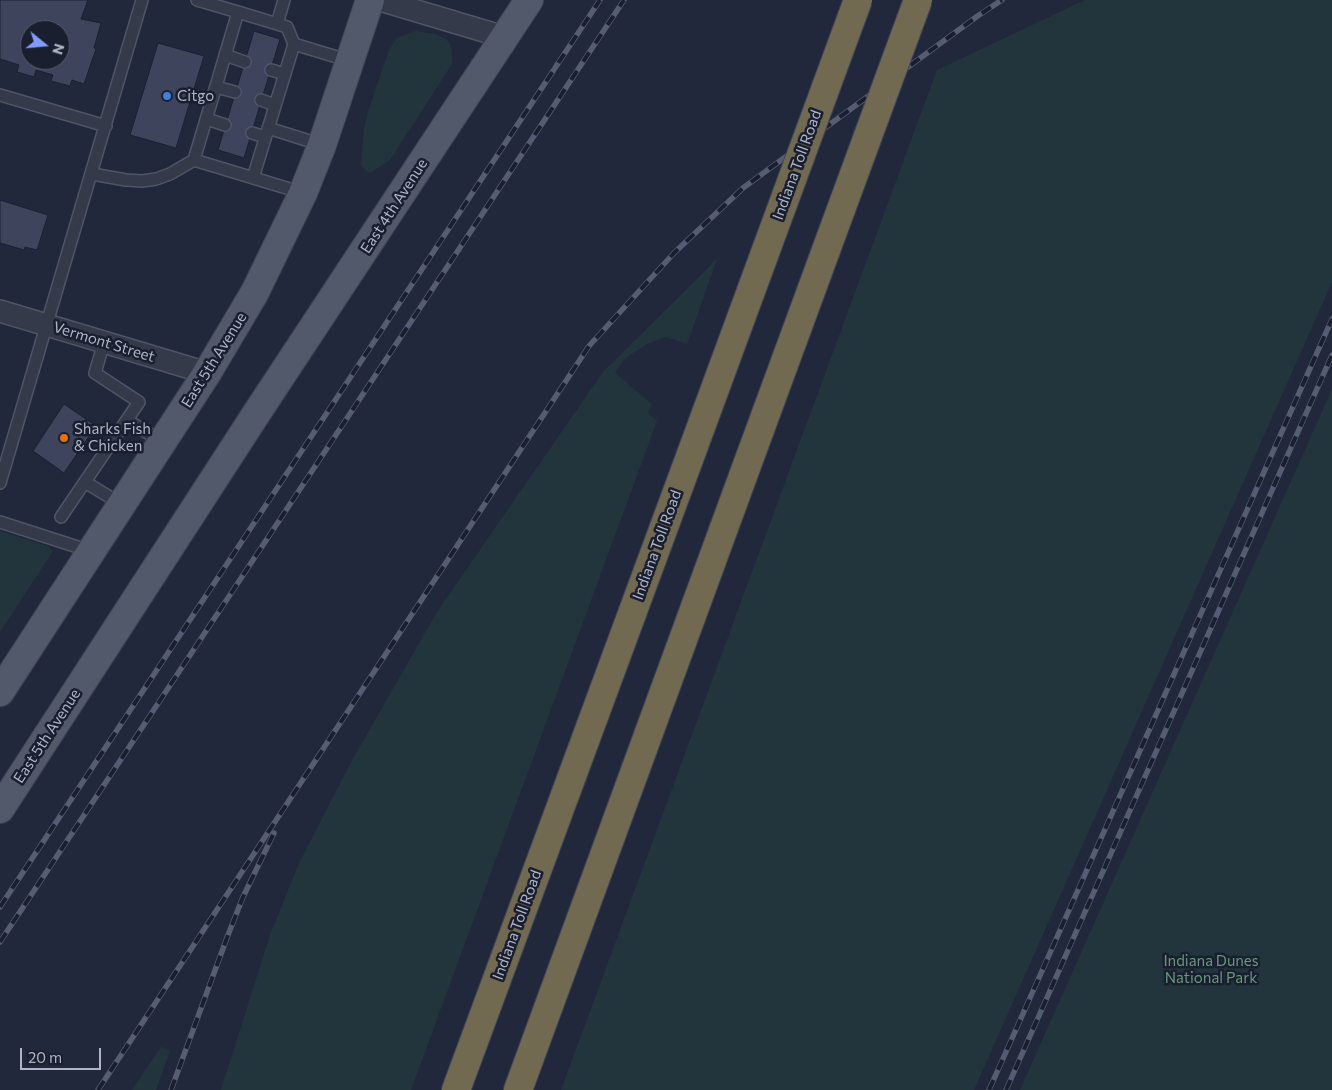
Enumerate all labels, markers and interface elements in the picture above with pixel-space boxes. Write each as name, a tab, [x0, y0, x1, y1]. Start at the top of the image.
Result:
north arrow	[20, 20, 70, 70]
text: N	[49, 42, 69, 57]
place label: Citgo	[177, 87, 214, 105]
marker: Citgo	[161, 90, 173, 102]
street label: Indiana Toll Road	[769, 108, 825, 222]
street label: East 4th Avenue	[357, 155, 431, 257]
street label: East 5th Avenue	[178, 309, 250, 411]
street label: Vermont Street	[51, 318, 157, 366]
place label: Sharks Fish & Chicken	[74, 420, 151, 455]
marker: Sharks Fish & Chicken	[58, 432, 70, 444]
street label: Indiana Toll Road	[629, 488, 685, 602]
street label: East 5th Avenue	[10, 685, 84, 787]
street label: Indiana Toll Road	[489, 868, 545, 982]
park label: Indiana Dunes National Park	[1163, 952, 1259, 987]
scale bar	[22, 1038, 104, 1070]
text: 20 m	[28, 1048, 62, 1066]

